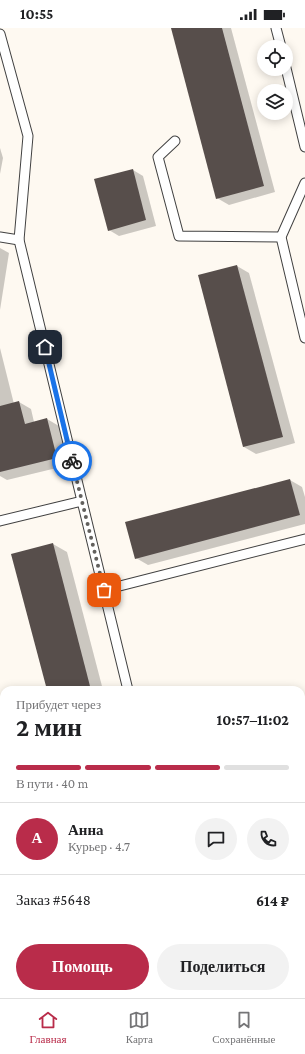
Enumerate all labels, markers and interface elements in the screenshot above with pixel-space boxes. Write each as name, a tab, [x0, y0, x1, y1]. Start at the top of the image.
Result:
text: 10:55	[20, 6, 53, 22]
map controls	[257, 40, 293, 120]
button: locate	[257, 40, 293, 76]
button: layers	[257, 84, 293, 120]
pin	[28, 330, 62, 364]
icon: home	[34, 336, 56, 358]
courier	[52, 441, 92, 481]
icon: bike	[61, 450, 83, 472]
pin	[87, 573, 121, 607]
icon: bag	[93, 579, 115, 601]
text: Прибудет через	[16, 697, 101, 712]
text: 10:57–11:02	[217, 712, 289, 728]
text: 2 мин	[16, 713, 82, 742]
text: В пути · 40 m	[16, 776, 88, 791]
button: chat	[195, 818, 237, 860]
button: phone	[247, 818, 289, 860]
text: Анна	[68, 822, 104, 838]
text: А	[32, 830, 42, 846]
text: Курьер · 4.7	[68, 839, 130, 854]
text: Заказ #5648	[16, 892, 91, 908]
text: 614 ₽	[256, 893, 289, 909]
button: Помощь	[16, 944, 149, 990]
button: Поделиться	[157, 944, 289, 990]
tab: Главная	[30, 1009, 67, 1045]
tab: Карта	[126, 1009, 153, 1045]
tab: Сохранённые	[212, 1009, 275, 1045]

